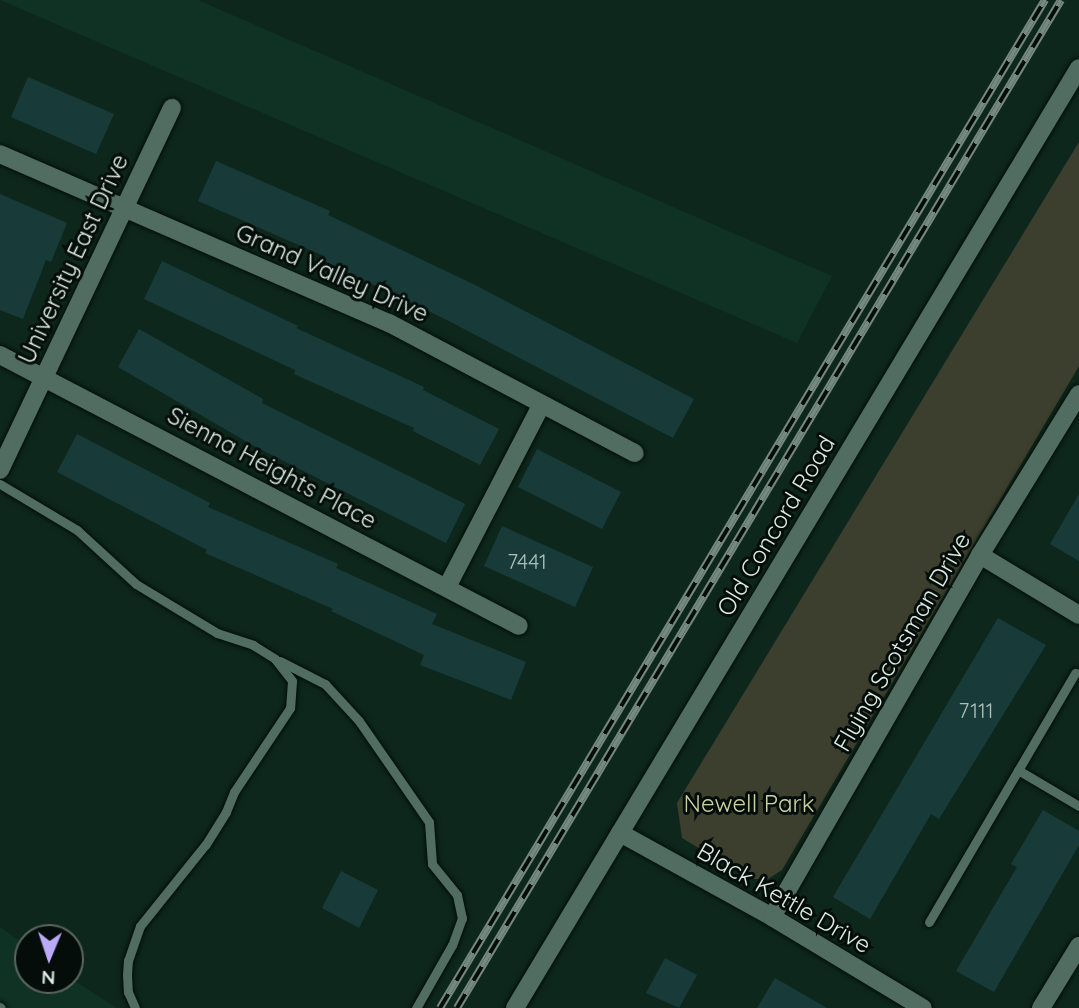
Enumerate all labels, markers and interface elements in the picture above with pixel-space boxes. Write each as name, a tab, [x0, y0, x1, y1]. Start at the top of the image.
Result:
street label: University East Drive	[12, 150, 134, 368]
street label: Grand Valley Drive	[231, 218, 433, 328]
street label: Sienna Heights Place	[163, 401, 381, 535]
street label: Old Concord Road	[711, 431, 841, 621]
street label: Flying Scotsman Drive	[828, 527, 976, 757]
house number: 7441	[507, 548, 547, 574]
house number: 7111	[958, 697, 994, 723]
park label: Newell Park	[683, 790, 815, 818]
street label: Black Kettle Drive	[692, 836, 876, 960]
north arrow	[14, 924, 84, 994]
text: N	[41, 966, 56, 990]

